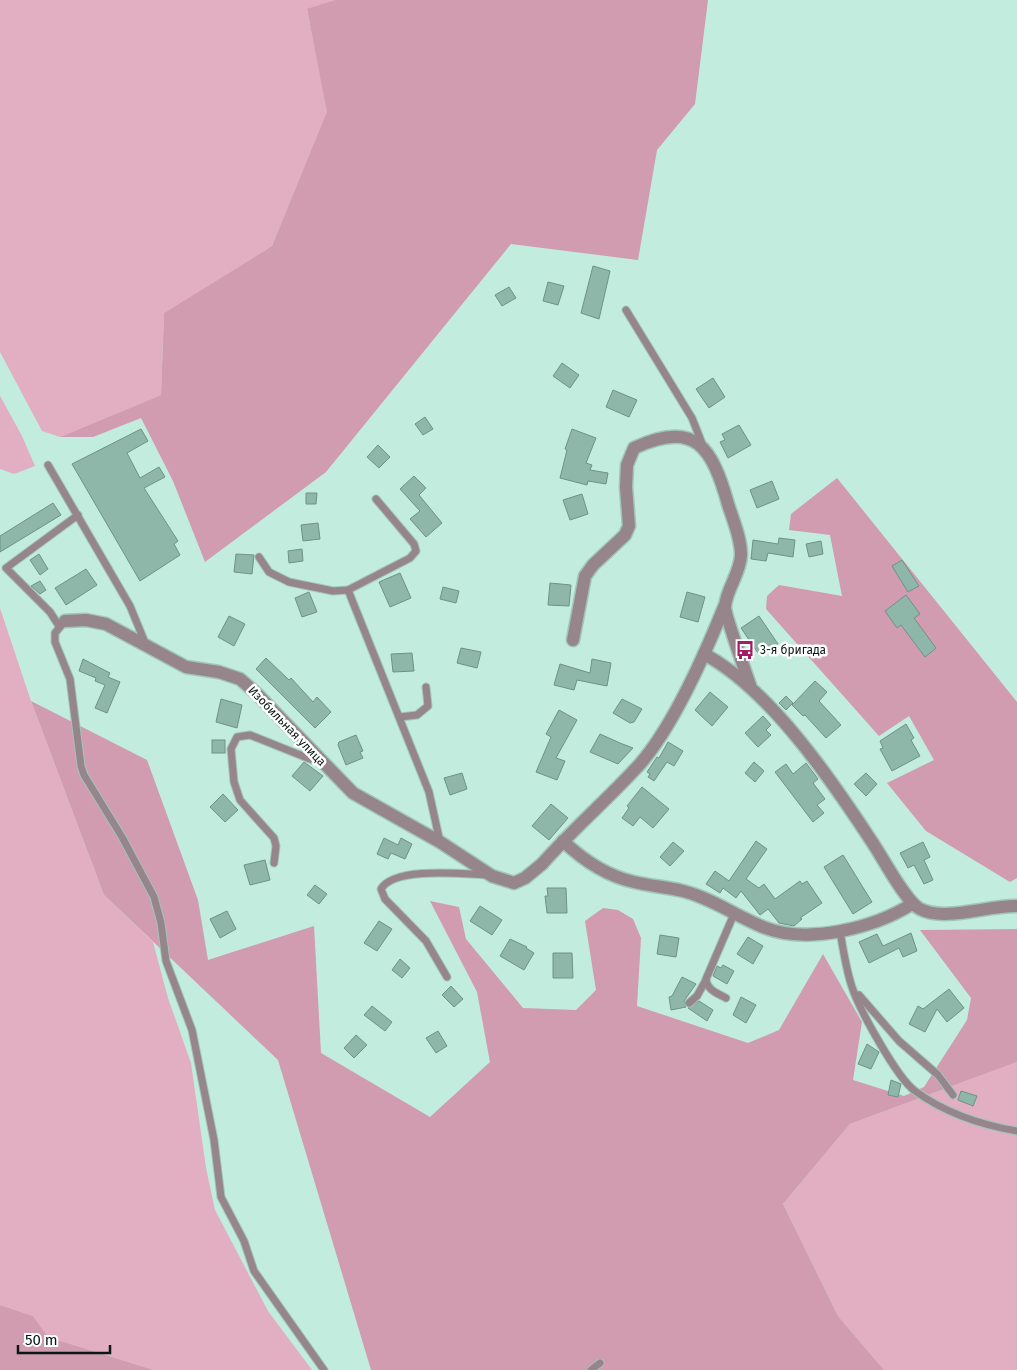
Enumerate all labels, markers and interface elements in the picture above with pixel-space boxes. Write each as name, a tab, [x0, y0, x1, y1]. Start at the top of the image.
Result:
bus stop icon: 3-я бригада	[734, 639, 756, 661]
place label: 3-я бригада	[760, 643, 826, 657]
street label: Изобильная улица	[245, 683, 329, 769]
scale bar	[18, 1322, 110, 1354]
text: 50 m	[25, 1331, 58, 1349]

